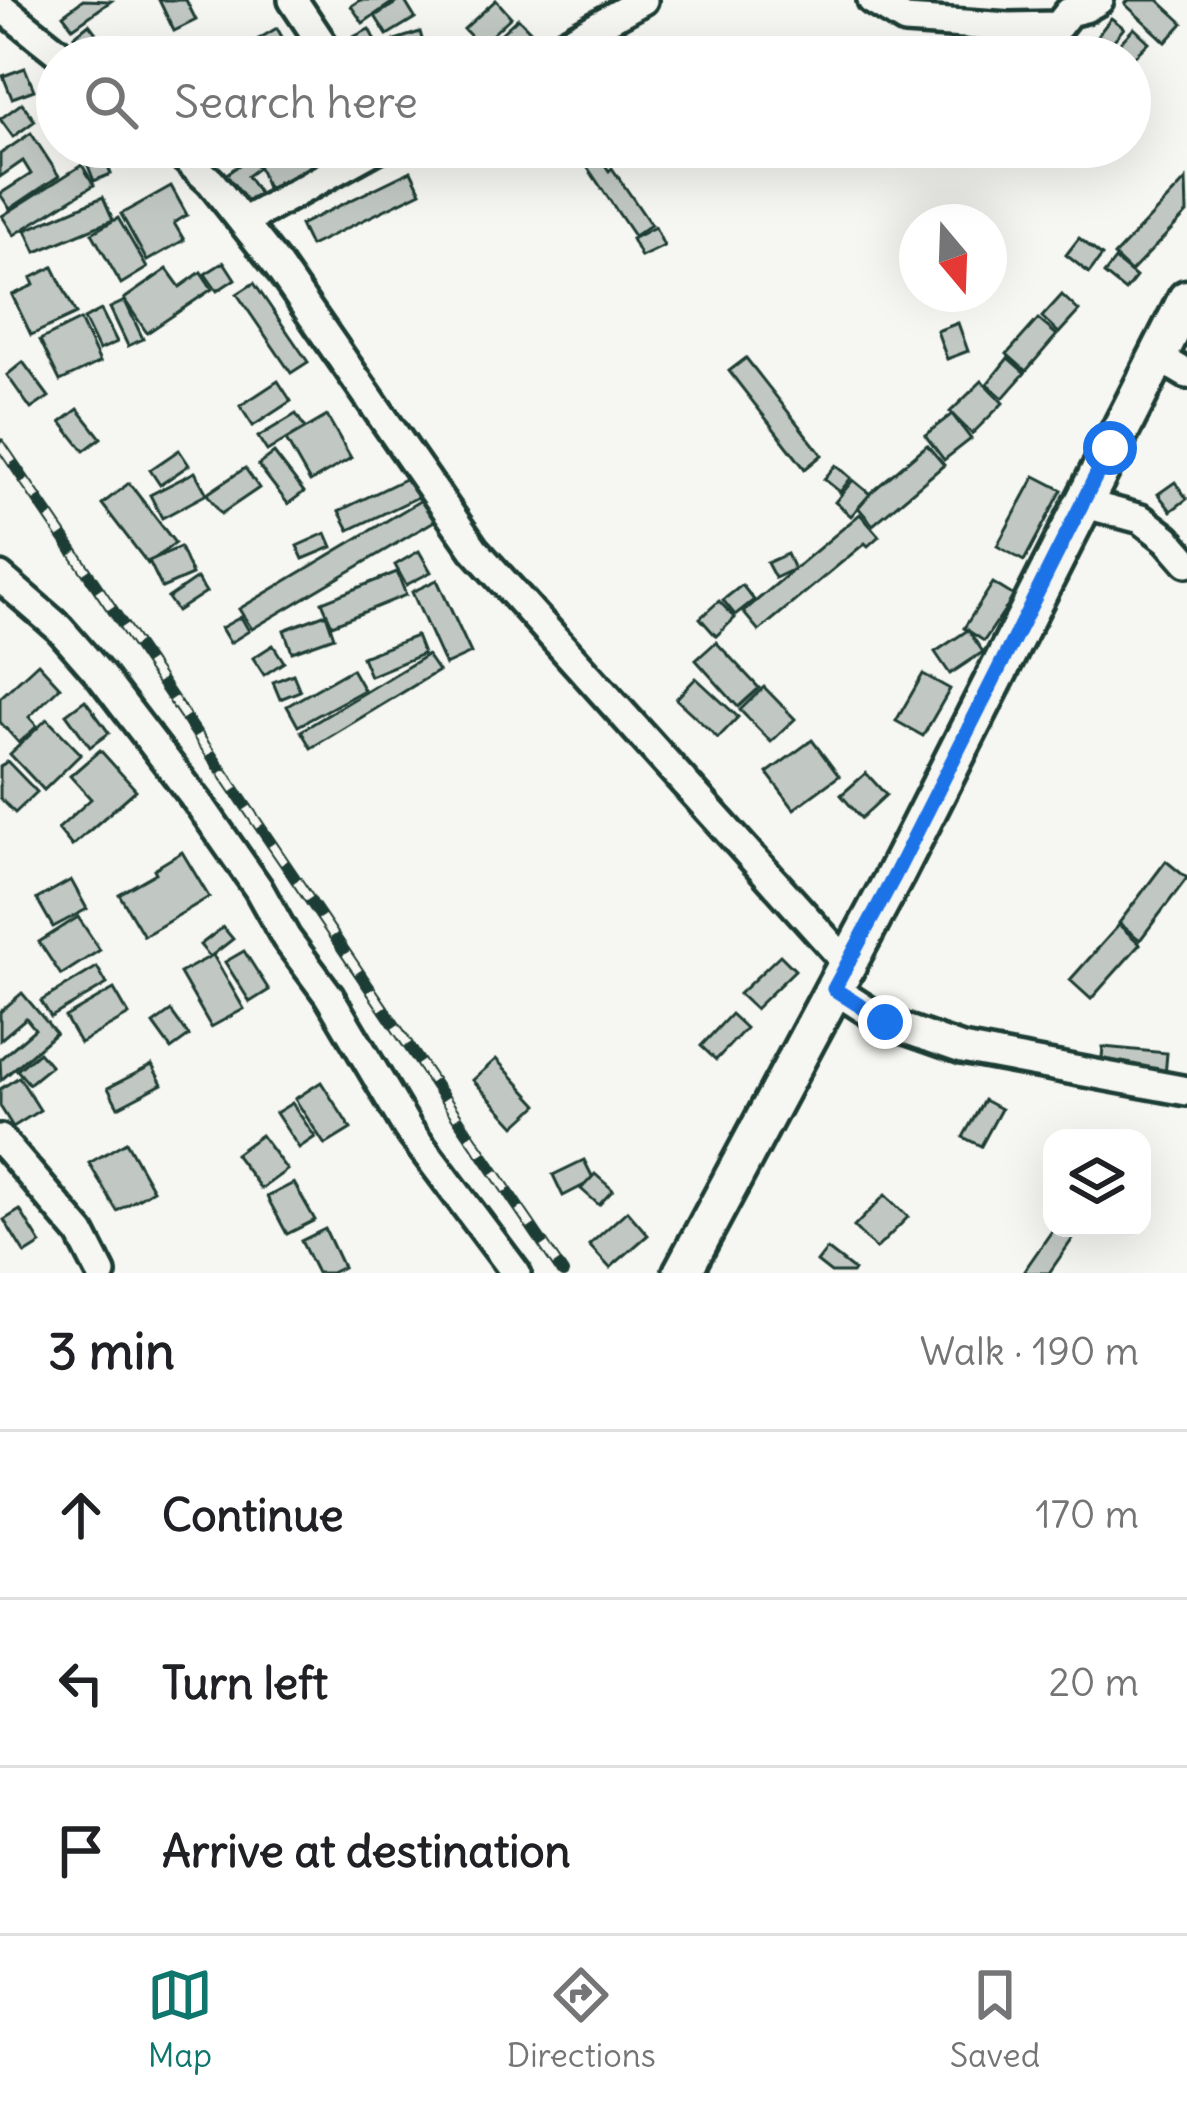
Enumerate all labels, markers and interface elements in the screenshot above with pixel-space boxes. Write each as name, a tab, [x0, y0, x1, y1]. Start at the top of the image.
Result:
search box	[36, 36, 1151, 168]
icon: search	[78, 69, 144, 135]
text: Search here	[174, 74, 418, 130]
north arrow	[899, 204, 1007, 312]
route start	[1083, 421, 1137, 475]
route end	[858, 995, 912, 1049]
map controls	[1043, 1129, 1151, 1237]
button: layers	[1043, 1129, 1151, 1237]
text: 3 min	[48, 1319, 175, 1383]
text: Walk · 190 m	[920, 1327, 1139, 1376]
icon: ahead	[48, 1482, 114, 1548]
text: Continue	[162, 1487, 344, 1543]
text: 170 m	[1035, 1490, 1139, 1539]
icon: left	[48, 1650, 114, 1716]
text: Turn left	[162, 1655, 328, 1711]
text: 20 m	[1048, 1658, 1139, 1707]
icon: arrive	[48, 1818, 114, 1884]
text: Arrive at destination	[162, 1823, 571, 1879]
tab: Map	[147, 1962, 213, 2076]
tab: Directions	[507, 1962, 656, 2076]
tab: Saved	[950, 1962, 1040, 2076]

